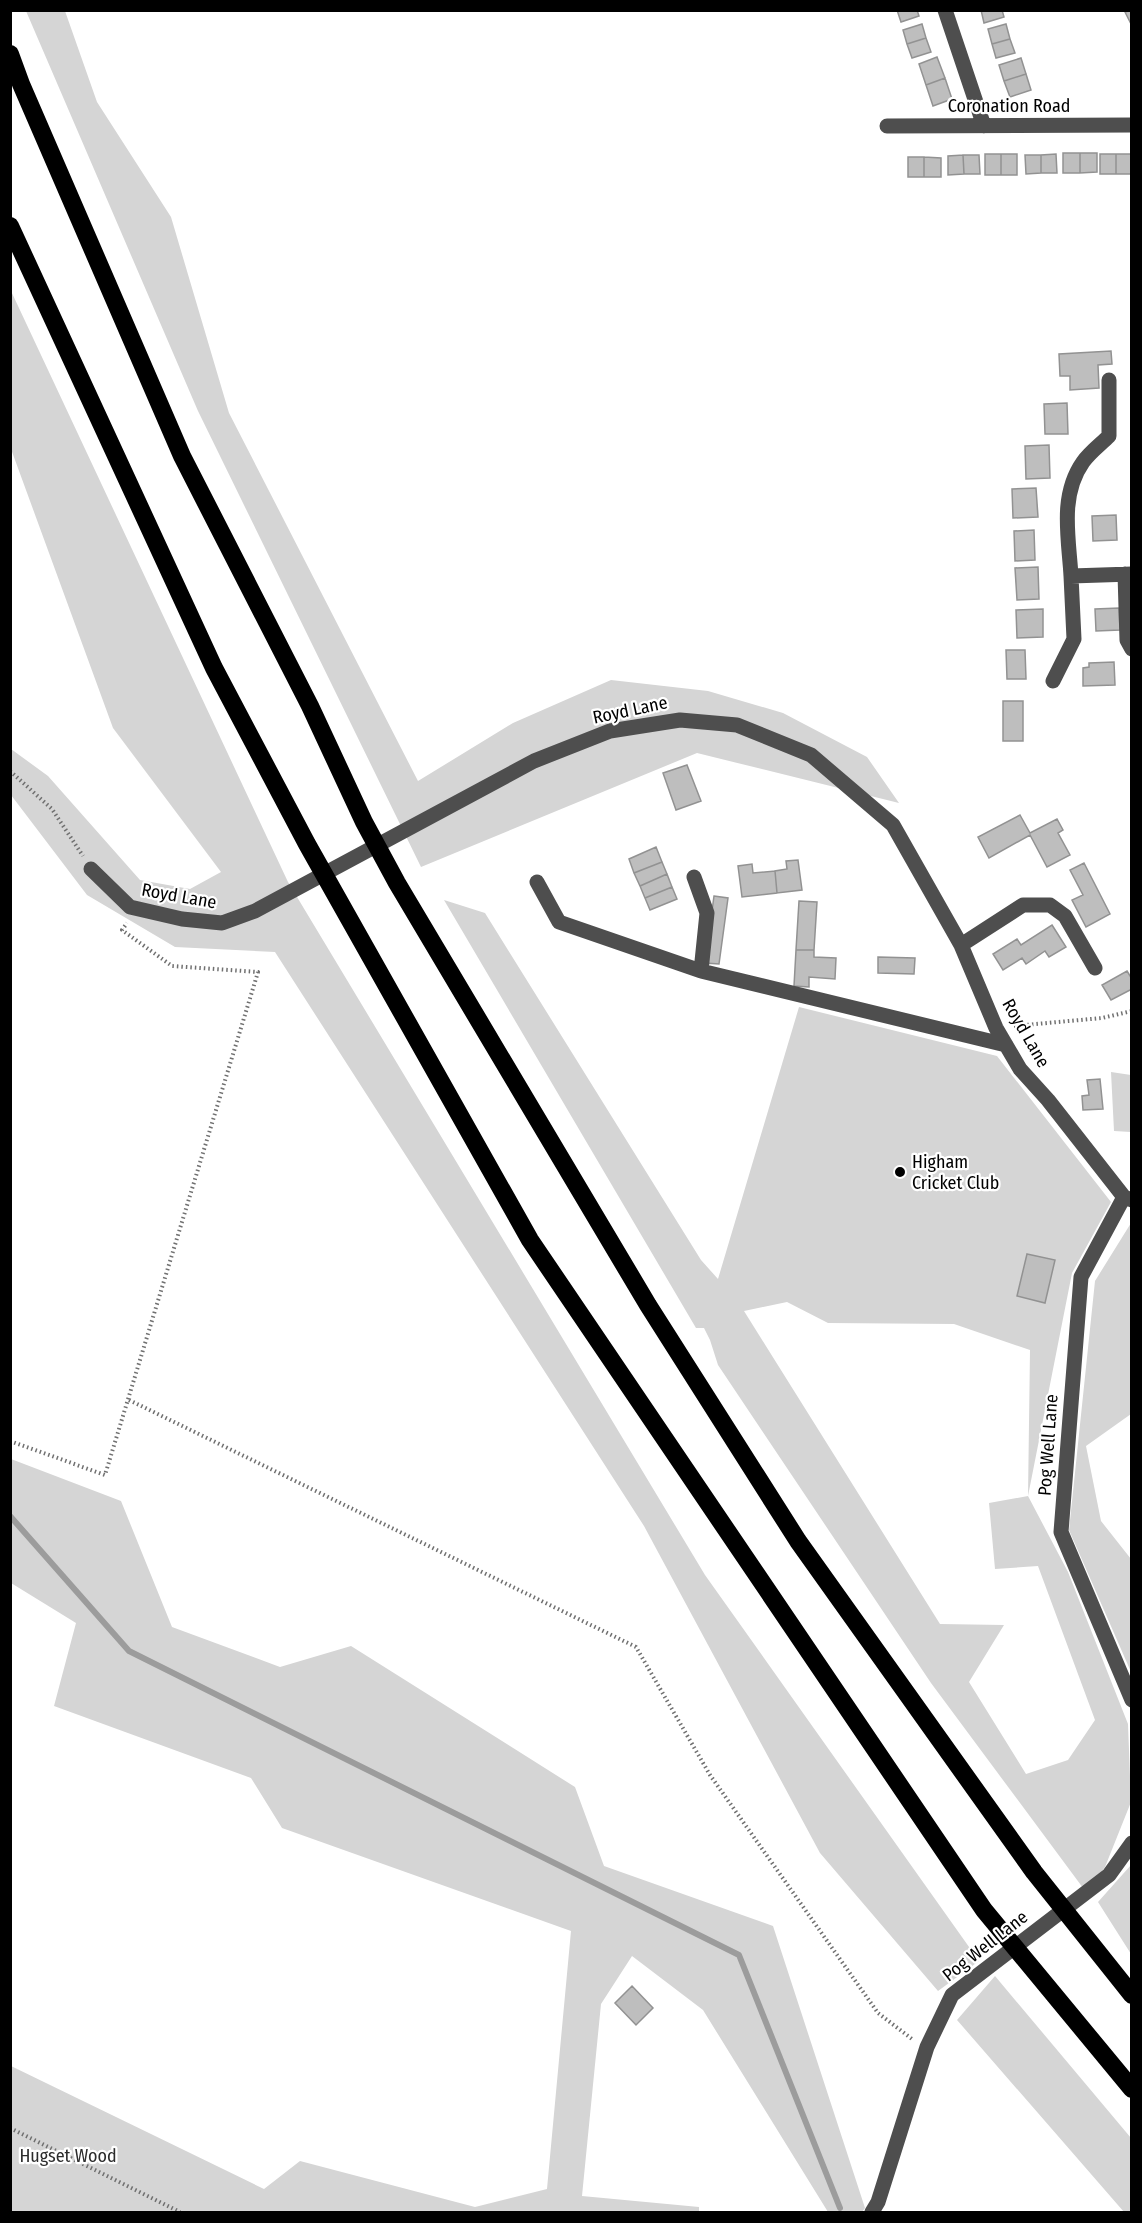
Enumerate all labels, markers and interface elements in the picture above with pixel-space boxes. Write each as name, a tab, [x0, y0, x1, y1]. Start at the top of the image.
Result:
street label: Coronation Road	[948, 95, 1070, 117]
street label: Royd Lane	[591, 691, 669, 729]
street label: Royd Lane	[140, 879, 218, 913]
street label: Royd Lane	[998, 995, 1055, 1071]
place label: Higham Cricket Club	[912, 1151, 999, 1194]
marker: Higham Cricket Club	[893, 1165, 907, 1179]
street label: Pog Well Lane	[1033, 1393, 1063, 1497]
street label: Pog Well Lane	[938, 1906, 1032, 1986]
park label: Hugset Wood	[19, 2145, 117, 2167]

